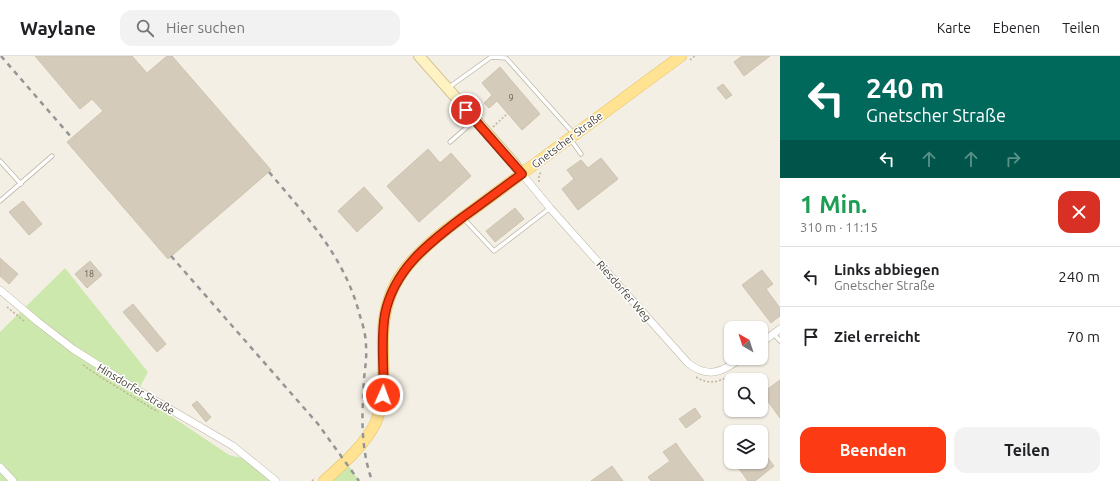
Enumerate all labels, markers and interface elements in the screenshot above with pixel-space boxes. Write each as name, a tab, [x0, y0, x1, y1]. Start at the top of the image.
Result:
search box	[120, 10, 400, 46]
text: Waylane	[20, 17, 96, 39]
icon: search	[134, 17, 156, 39]
text: Hier suchen	[166, 19, 245, 36]
text: Karte	[937, 20, 971, 36]
text: Ebenen	[993, 20, 1040, 36]
text: Teilen	[1062, 20, 1100, 36]
icon: left	[800, 72, 852, 124]
text: 240 m	[866, 72, 944, 103]
pin	[449, 93, 483, 127]
house number: 9	[508, 93, 514, 103]
icon: arrive	[455, 99, 477, 121]
text: Gnetscher Straße	[866, 105, 1006, 125]
street label: Gnetscher Straße	[529, 109, 605, 171]
icon: left	[876, 148, 898, 170]
icon: ahead	[918, 148, 940, 170]
icon: ahead	[960, 148, 982, 170]
icon: right	[1002, 148, 1024, 170]
text: 1 Min.	[800, 191, 867, 218]
button: close	[1058, 191, 1100, 233]
text: 310 m · 11:15	[800, 220, 878, 234]
street label: Riesdorfer Weg	[594, 258, 654, 324]
text: Links abbiegen	[834, 261, 939, 278]
icon: left	[800, 266, 822, 288]
text: 240 m	[1058, 268, 1100, 285]
house number: 18	[84, 269, 94, 279]
text: Gnetscher Straße	[834, 278, 935, 292]
north arrow	[724, 321, 768, 365]
map controls	[724, 321, 768, 469]
icon: arrive	[800, 326, 822, 348]
text: Ziel erreicht	[834, 328, 920, 345]
text: 70 m	[1067, 328, 1100, 345]
street label: Hinsdorfer Straße	[95, 361, 177, 417]
button: search	[724, 373, 768, 417]
position arrow	[362, 374, 404, 416]
button: layers	[724, 425, 768, 469]
button: Beenden	[800, 427, 946, 473]
button: Teilen	[954, 427, 1100, 473]

